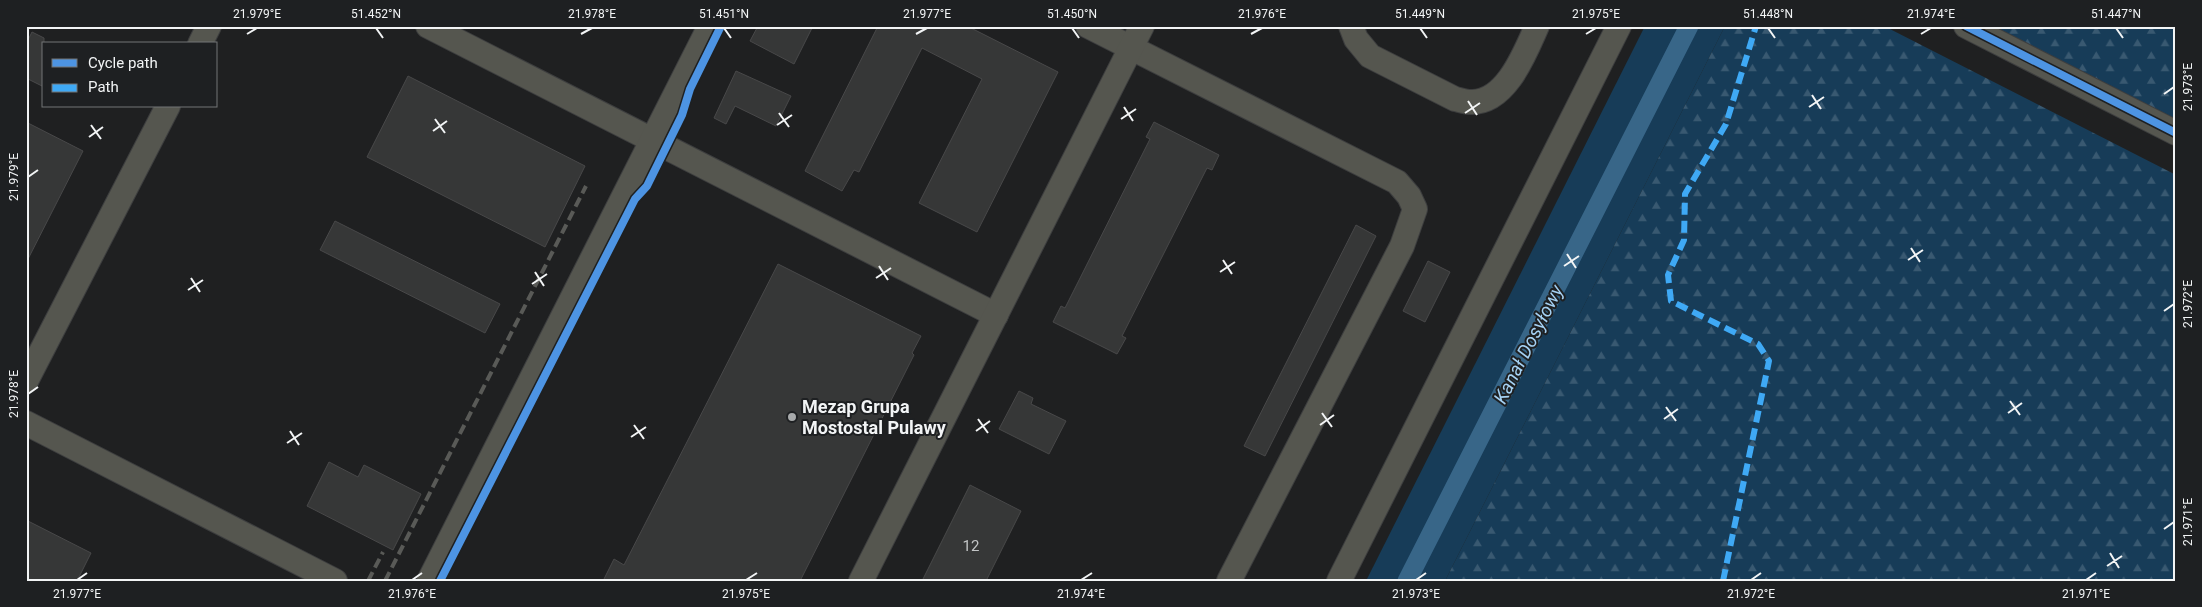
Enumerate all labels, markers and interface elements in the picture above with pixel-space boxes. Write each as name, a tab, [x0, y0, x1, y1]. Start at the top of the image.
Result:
text: 21.979°E	[233, 7, 281, 21]
text: 51.452°N	[351, 7, 401, 21]
text: 21.978°E	[568, 7, 616, 21]
text: 51.451°N	[699, 7, 749, 21]
text: 21.977°E	[903, 7, 951, 21]
text: 51.450°N	[1047, 7, 1097, 21]
text: 21.976°E	[1238, 7, 1286, 21]
text: 51.449°N	[1395, 7, 1445, 21]
text: 21.975°E	[1572, 7, 1620, 21]
text: 51.448°N	[1743, 7, 1793, 21]
text: 21.974°E	[1907, 7, 1955, 21]
text: 51.447°N	[2091, 7, 2141, 21]
legend	[42, 42, 218, 108]
text: Cycle path	[88, 54, 158, 72]
text: 21.973°E	[2181, 63, 2195, 111]
text: Path	[88, 78, 119, 96]
text: 21.979°E	[7, 153, 21, 201]
water label: Kanał Dosyłowy	[1489, 280, 1569, 408]
text: 21.972°E	[2181, 280, 2195, 328]
text: 21.978°E	[7, 370, 21, 418]
place label: Mezap Grupa Mostostal Pulawy	[802, 396, 947, 438]
marker: Mezap Grupa Mostostal Pulawy	[786, 411, 798, 423]
text: 21.971°E	[2181, 498, 2195, 546]
house number: 12	[963, 537, 979, 555]
text: 21.977°E	[53, 587, 101, 601]
text: 21.976°E	[388, 587, 436, 601]
text: 21.975°E	[722, 587, 770, 601]
text: 21.974°E	[1057, 587, 1105, 601]
text: 21.973°E	[1392, 587, 1440, 601]
text: 21.972°E	[1727, 587, 1775, 601]
text: 21.971°E	[2062, 587, 2110, 601]

